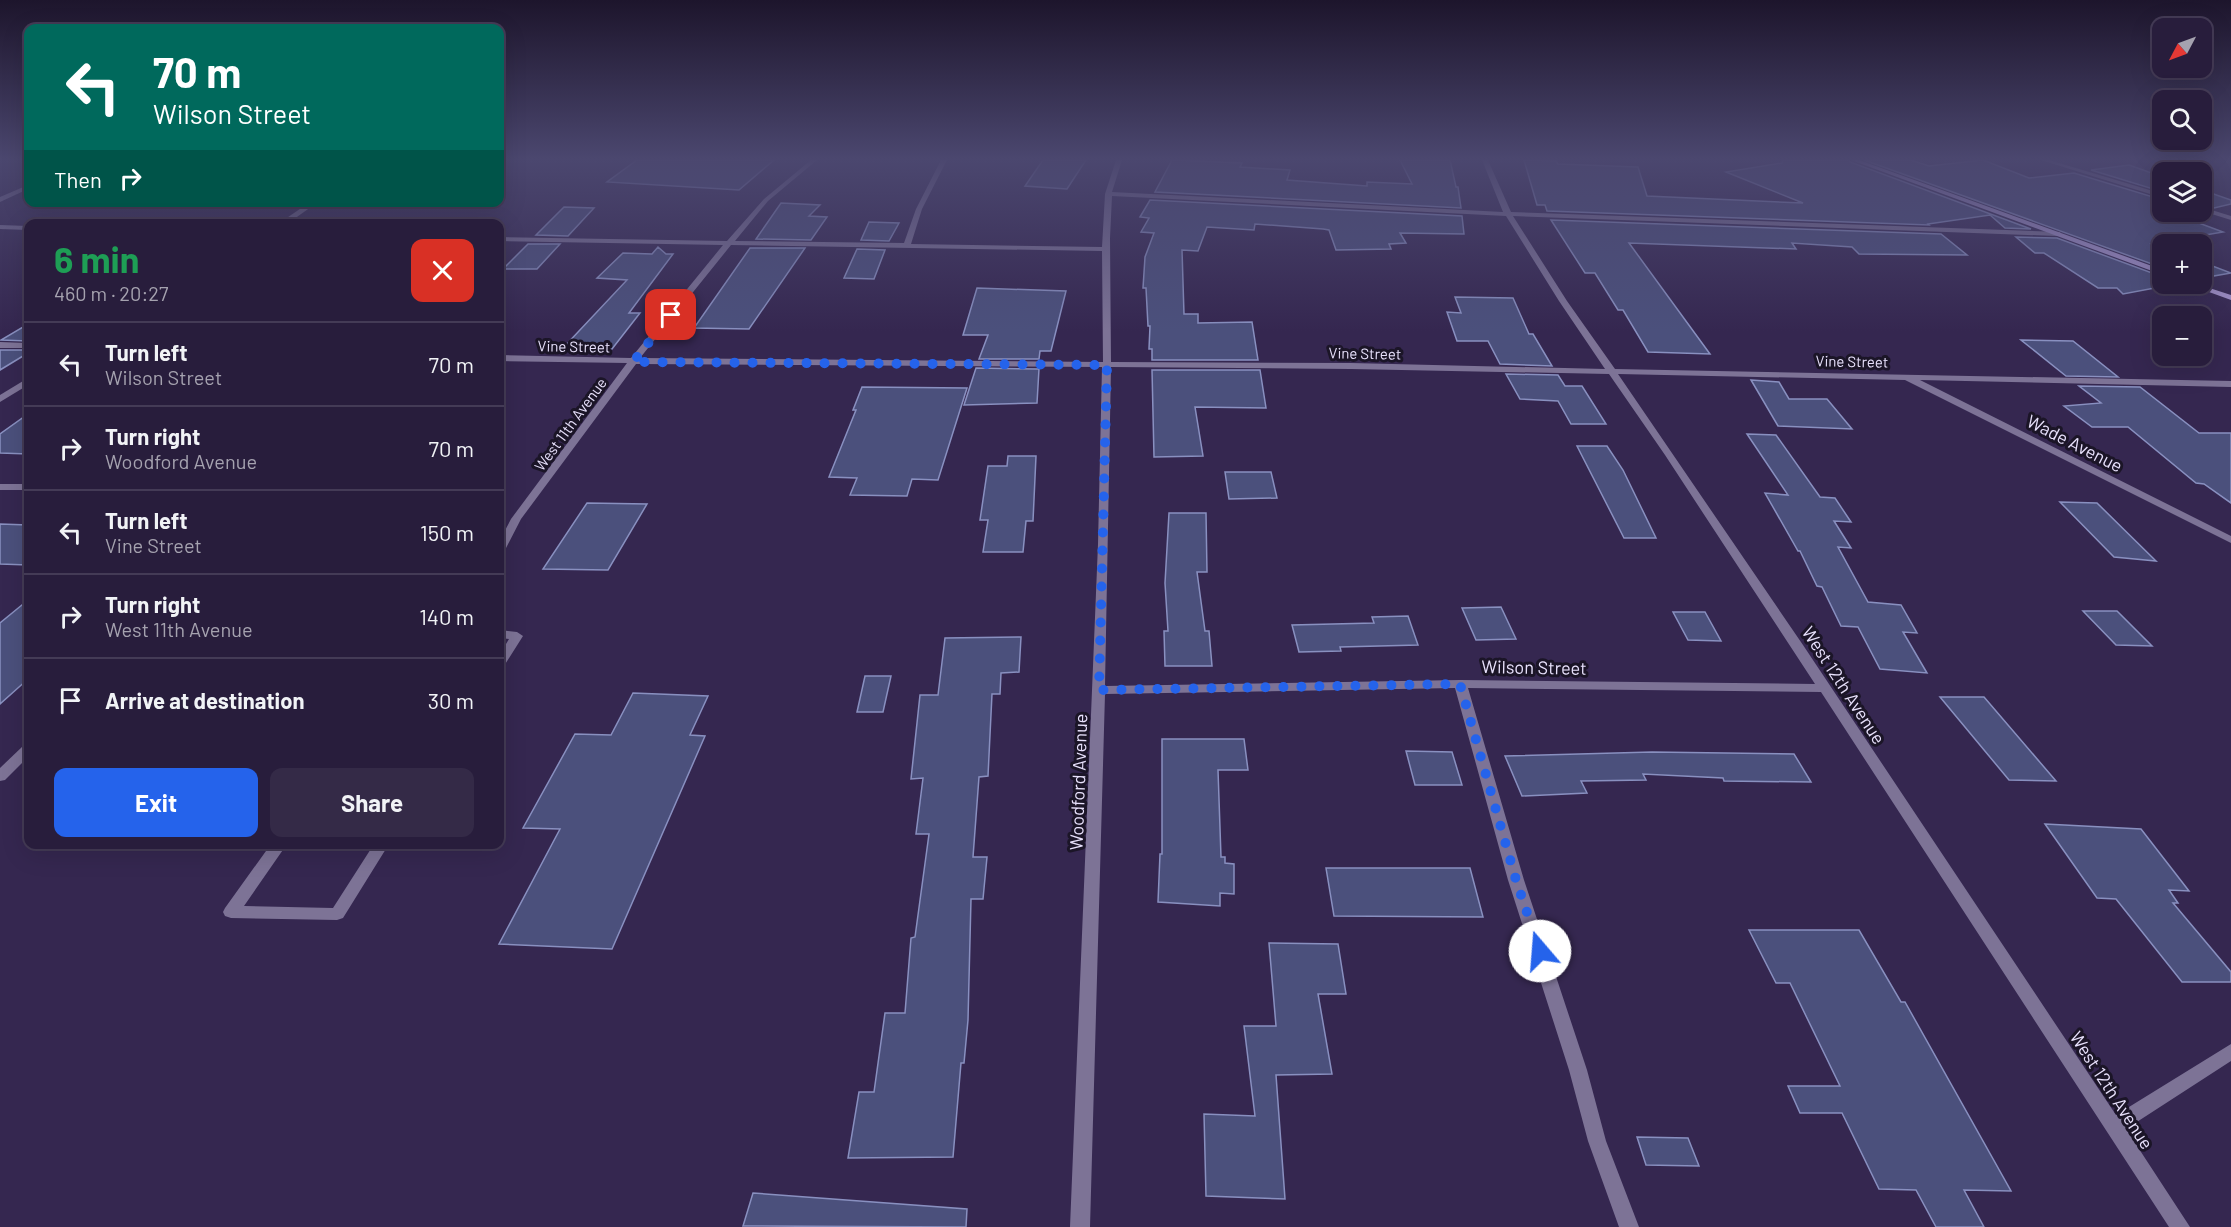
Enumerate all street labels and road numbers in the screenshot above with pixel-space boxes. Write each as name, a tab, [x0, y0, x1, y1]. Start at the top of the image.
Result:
street label: Vine Street	[538, 336, 610, 356]
street label: Vine Street	[1329, 343, 1401, 363]
street label: Vine Street	[1816, 351, 1888, 371]
street label: West 11th Avenue	[530, 374, 610, 474]
street label: Wade Avenue	[2024, 410, 2126, 476]
street label: West 12th Avenue	[1798, 622, 1890, 748]
street label: Wilson Street	[1481, 655, 1587, 679]
street label: Woodford Avenue	[1065, 713, 1091, 851]
street label: West 12th Avenue	[2066, 1027, 2158, 1153]

